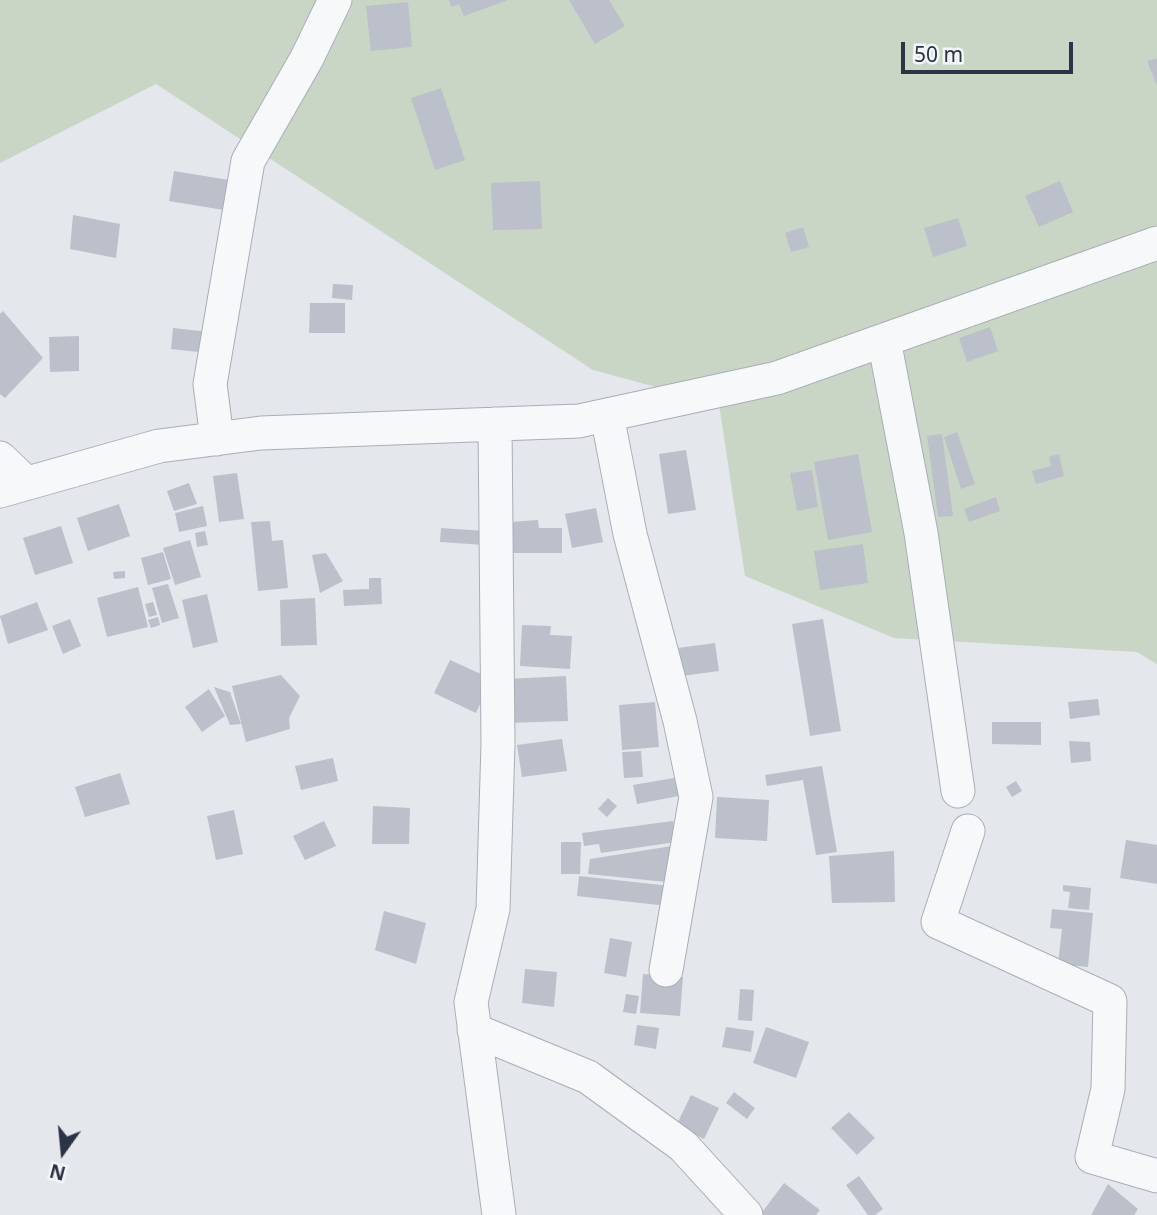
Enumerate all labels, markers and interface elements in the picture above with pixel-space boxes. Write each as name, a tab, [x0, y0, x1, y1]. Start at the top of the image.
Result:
scale bar	[905, 28, 1076, 72]
text: 50 m	[914, 40, 963, 68]
north arrow	[28, 1117, 98, 1187]
text: N	[47, 1158, 68, 1187]

